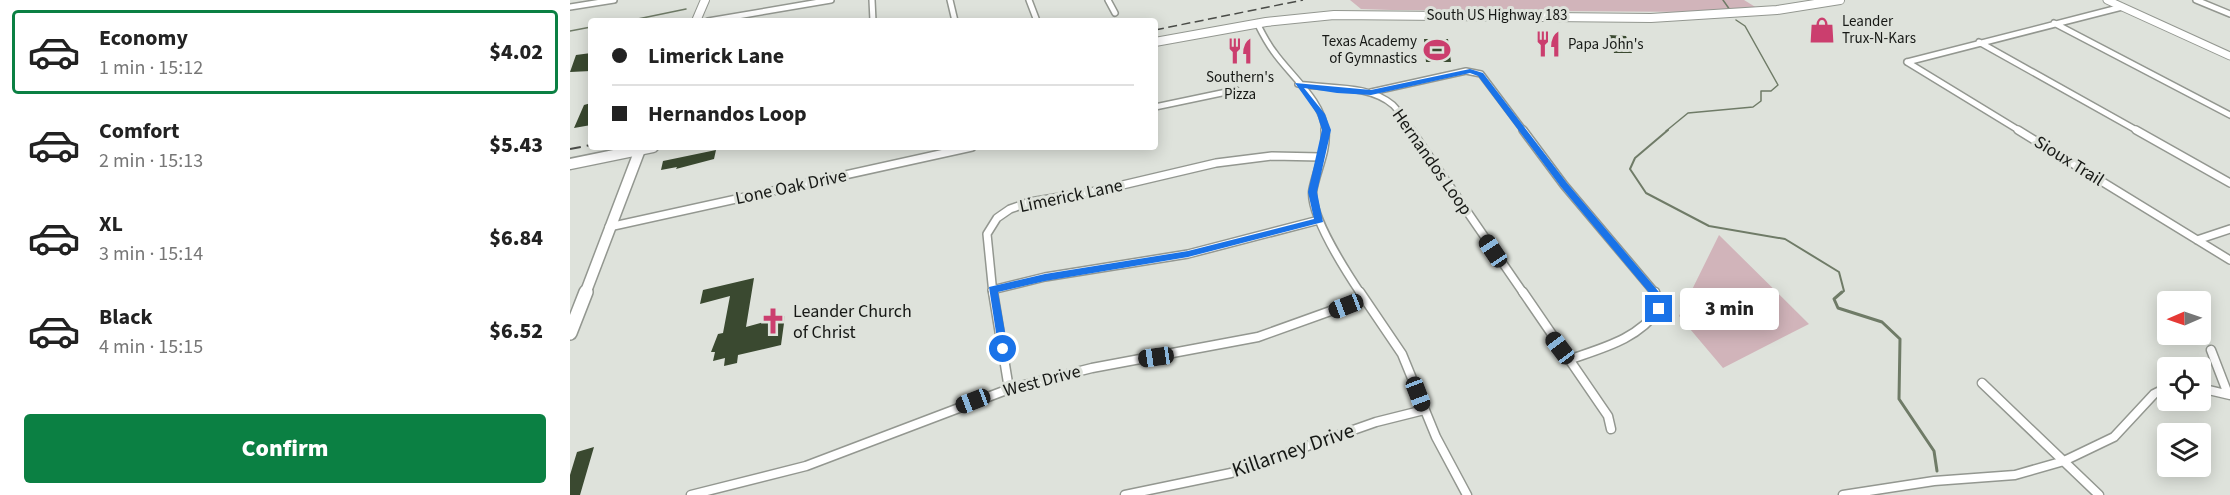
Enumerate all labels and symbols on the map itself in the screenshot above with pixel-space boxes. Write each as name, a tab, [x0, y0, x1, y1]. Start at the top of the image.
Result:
street label: South US Highway 183	[1427, 5, 1567, 26]
place label: Leander Trux-N-Kars	[1842, 11, 1916, 49]
shop icon: Leander Trux-N-Kars	[1807, 15, 1837, 45]
restaurant icon: Papa John's	[1533, 29, 1563, 59]
place label: Texas Academy of Gymnastics	[1322, 31, 1417, 69]
place label: Papa John's	[1568, 34, 1644, 55]
sports icon: Texas Academy of Gymnastics	[1422, 35, 1452, 65]
restaurant icon: Southern's Pizza	[1225, 36, 1255, 66]
place label: Southern's Pizza	[1206, 67, 1274, 105]
street label: Hernandos Loop	[1386, 104, 1478, 220]
street label: Sioux Trail	[2029, 130, 2109, 192]
street label: Lone Oak Drive	[733, 163, 849, 211]
street label: Limerick Lane	[1017, 173, 1125, 219]
car	[1475, 231, 1511, 271]
callout: 3 min	[1680, 288, 1779, 330]
car	[1326, 291, 1366, 321]
north arrow	[2157, 291, 2211, 345]
route end	[1645, 295, 1672, 322]
place label: Leander Church of Christ	[793, 299, 912, 345]
church icon: Leander Church of Christ	[758, 306, 788, 336]
car	[1542, 328, 1578, 368]
route start	[989, 335, 1016, 362]
car	[1137, 346, 1175, 368]
street label: West Drive	[1001, 359, 1083, 403]
car	[1403, 374, 1433, 414]
car	[953, 386, 993, 416]
street label: Killarney Drive	[1228, 415, 1358, 485]

